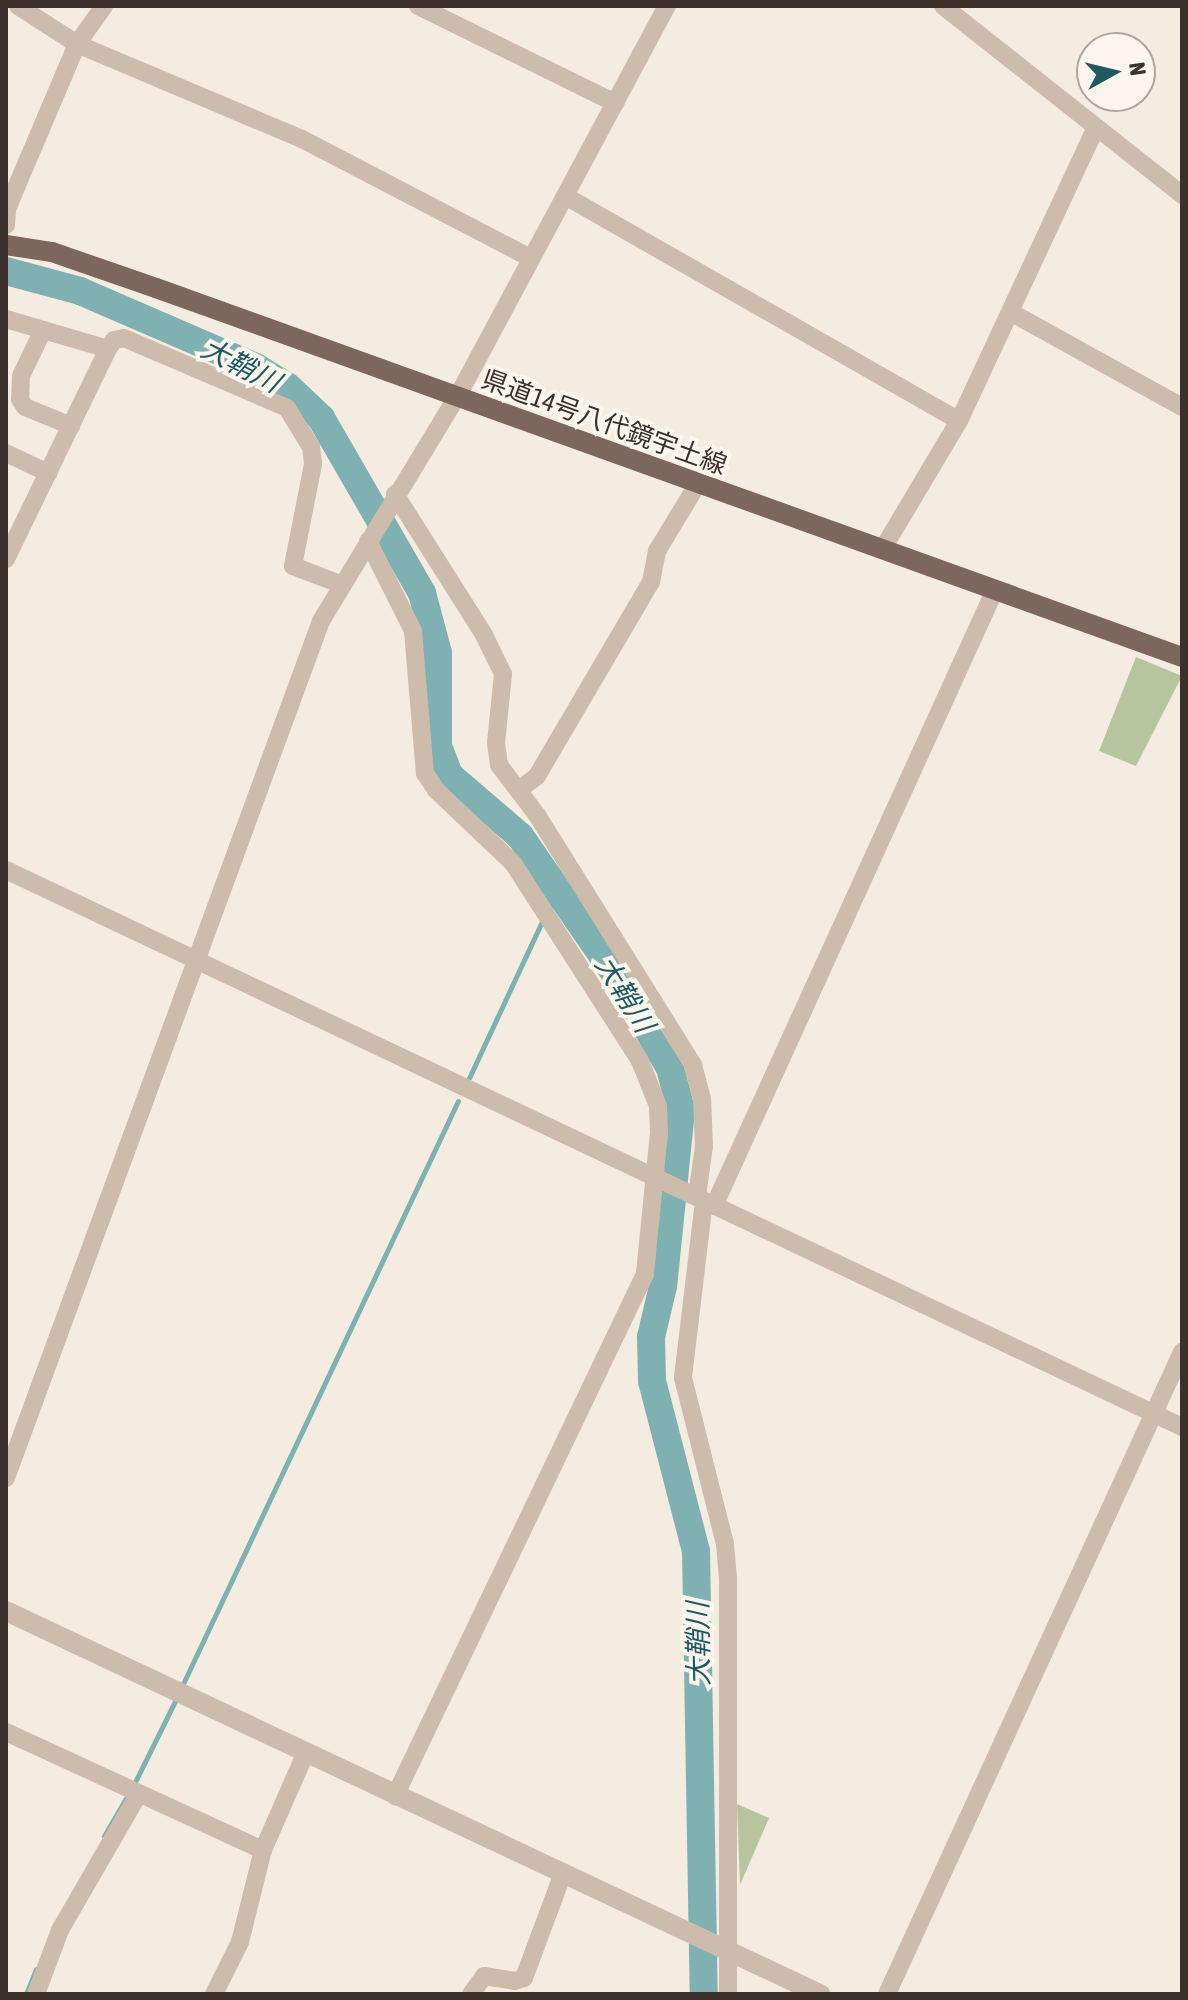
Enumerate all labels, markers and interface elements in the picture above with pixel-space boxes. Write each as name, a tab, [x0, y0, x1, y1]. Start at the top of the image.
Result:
north arrow	[1076, 32, 1156, 112]
text: N	[1124, 61, 1152, 77]
water label: 大鞘川	[196, 331, 286, 399]
street label: 県道14号八代鏡宇土線	[477, 364, 731, 482]
water label: 大鞘川	[588, 949, 662, 1039]
water label: 大鞘川	[680, 1602, 716, 1686]

